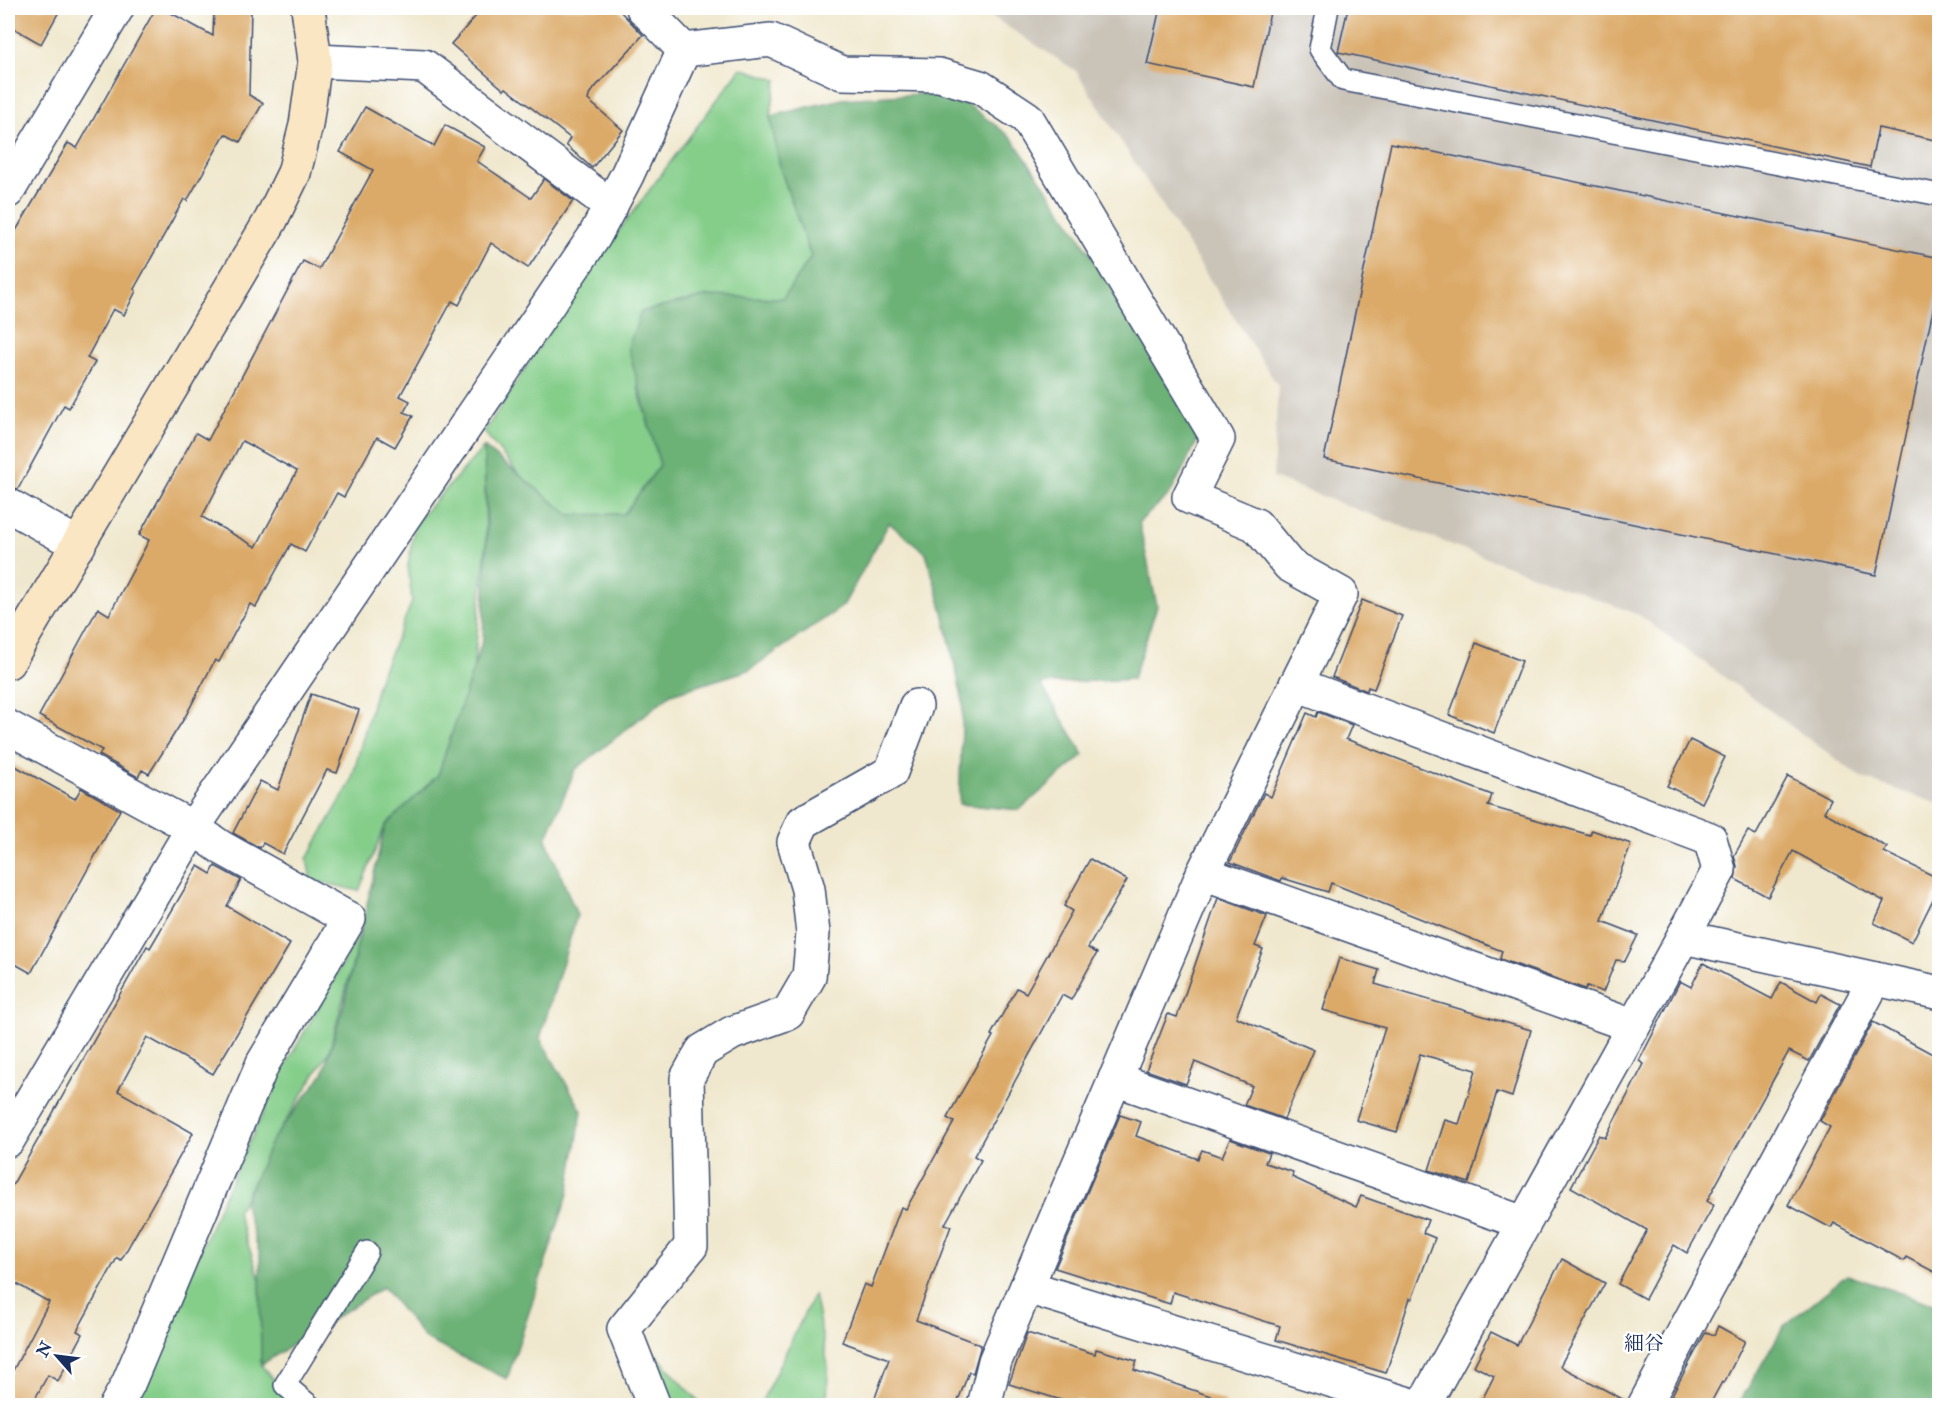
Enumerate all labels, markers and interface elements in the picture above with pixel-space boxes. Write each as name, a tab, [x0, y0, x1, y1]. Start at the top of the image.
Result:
north arrow	[27, 1326, 87, 1386]
district label: 細谷	[1624, 1331, 1664, 1356]
text: N	[32, 1338, 57, 1361]

